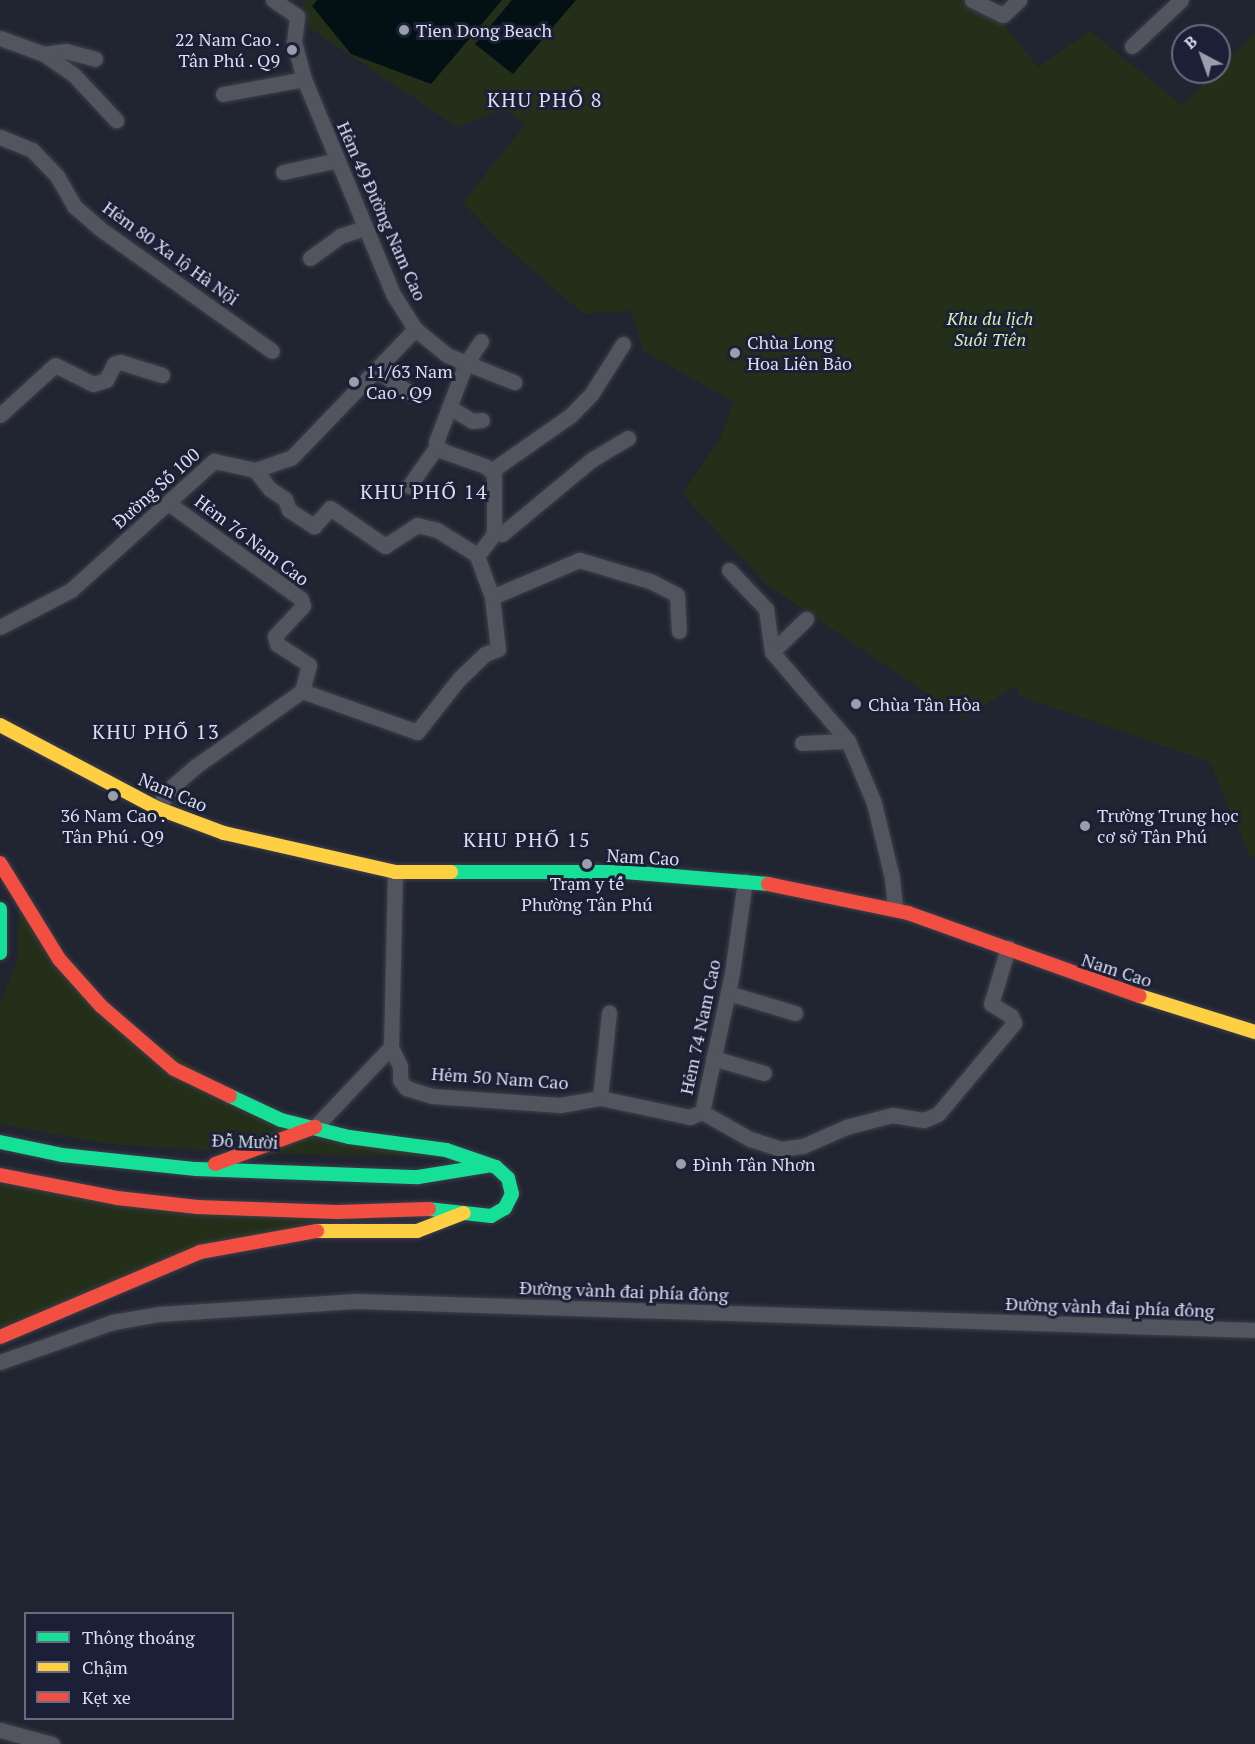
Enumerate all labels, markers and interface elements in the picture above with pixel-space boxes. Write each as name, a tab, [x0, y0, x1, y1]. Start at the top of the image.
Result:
place label: Tien Dong Beach	[416, 19, 552, 41]
marker: Tien Dong Beach	[397, 23, 411, 37]
north arrow	[1171, 24, 1231, 84]
place label: 22 Nam Cao . Tân Phú . Q9	[174, 29, 280, 72]
text: B	[1179, 30, 1202, 54]
marker: 22 Nam Cao . Tân Phú . Q9	[285, 43, 299, 57]
district label: KHU PHỐ 8	[487, 87, 603, 111]
street label: Hẻm 49 Đường Nam Cao	[333, 118, 431, 304]
street label: Hẻm 80 Xa lộ Hà Nội	[99, 196, 243, 310]
park label: Khu du lịch Suối Tiên	[947, 308, 1033, 350]
place label: Chùa Long Hoa Liên Bảo	[747, 332, 852, 374]
marker: Chùa Long Hoa Liên Bảo	[728, 346, 742, 360]
place label: 11/63 Nam Cao . Q9	[366, 361, 453, 404]
marker: 11/63 Nam Cao . Q9	[347, 375, 361, 389]
street label: Đường Số 100	[108, 443, 204, 533]
district label: KHU PHỐ 14	[360, 479, 488, 503]
street label: Hẻm 76 Nam Cao	[191, 490, 313, 590]
place label: Chùa Tân Hòa	[868, 693, 981, 715]
marker: Chùa Tân Hòa	[849, 697, 863, 711]
district label: KHU PHỐ 13	[92, 719, 220, 743]
street label: Nam Cao	[135, 768, 211, 816]
marker: 36 Nam Cao . Tân Phú . Q9	[106, 789, 120, 803]
place label: 36 Nam Cao . Tân Phú . Q9	[60, 805, 166, 848]
place label: Trường Trung học cơ sở Tân Phú	[1097, 805, 1239, 848]
marker: Trường Trung học cơ sở Tân Phú	[1078, 819, 1092, 833]
district label: KHU PHỐ 15	[463, 827, 591, 851]
street label: Nam Cao	[606, 844, 680, 870]
marker: Trạm y tế Phường Tân Phú	[580, 857, 594, 871]
place label: Trạm y tế Phường Tân Phú	[521, 873, 653, 916]
street label: Nam Cao	[1079, 948, 1155, 992]
street label: Hẻm 74 Nam Cao	[675, 958, 725, 1096]
street label: Hẻm 50 Nam Cao	[431, 1062, 569, 1094]
street label: Đỗ Mười	[211, 1129, 279, 1153]
place label: Đình Tân Nhơn	[693, 1153, 815, 1175]
marker: Đình Tân Nhơn	[674, 1157, 688, 1171]
street label: Đường vành đai phía đông	[519, 1277, 729, 1305]
street label: Đường vành đai phía đông	[1005, 1293, 1215, 1321]
legend	[24, 1612, 234, 1720]
text: Thông thoáng	[82, 1625, 195, 1649]
text: Chậm	[82, 1655, 128, 1679]
text: Kẹt xe	[82, 1685, 131, 1709]

